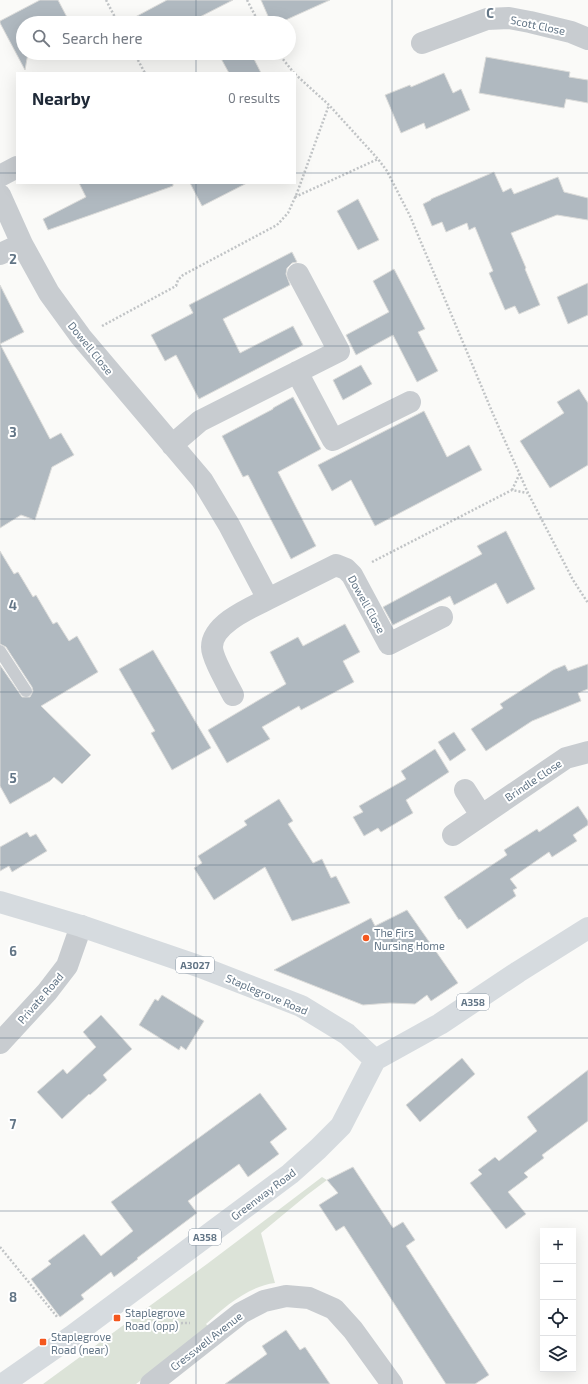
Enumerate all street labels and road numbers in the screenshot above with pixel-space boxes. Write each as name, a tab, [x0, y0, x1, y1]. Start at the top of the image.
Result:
street label: Scott Close	[509, 13, 567, 37]
street label: Dowell Close	[66, 319, 116, 377]
street label: Dowell Close	[346, 573, 388, 635]
street label: Brindle Close	[502, 756, 564, 804]
road number: A3027	[176, 957, 214, 973]
street label: Private Road	[14, 970, 66, 1026]
street label: Staplegrove Road	[224, 971, 310, 1017]
road number: A358	[457, 994, 489, 1010]
street label: Greenway Road	[228, 1165, 298, 1223]
road number: A358	[189, 1229, 221, 1245]
street label: Cresswell Avenue	[167, 1309, 245, 1373]

